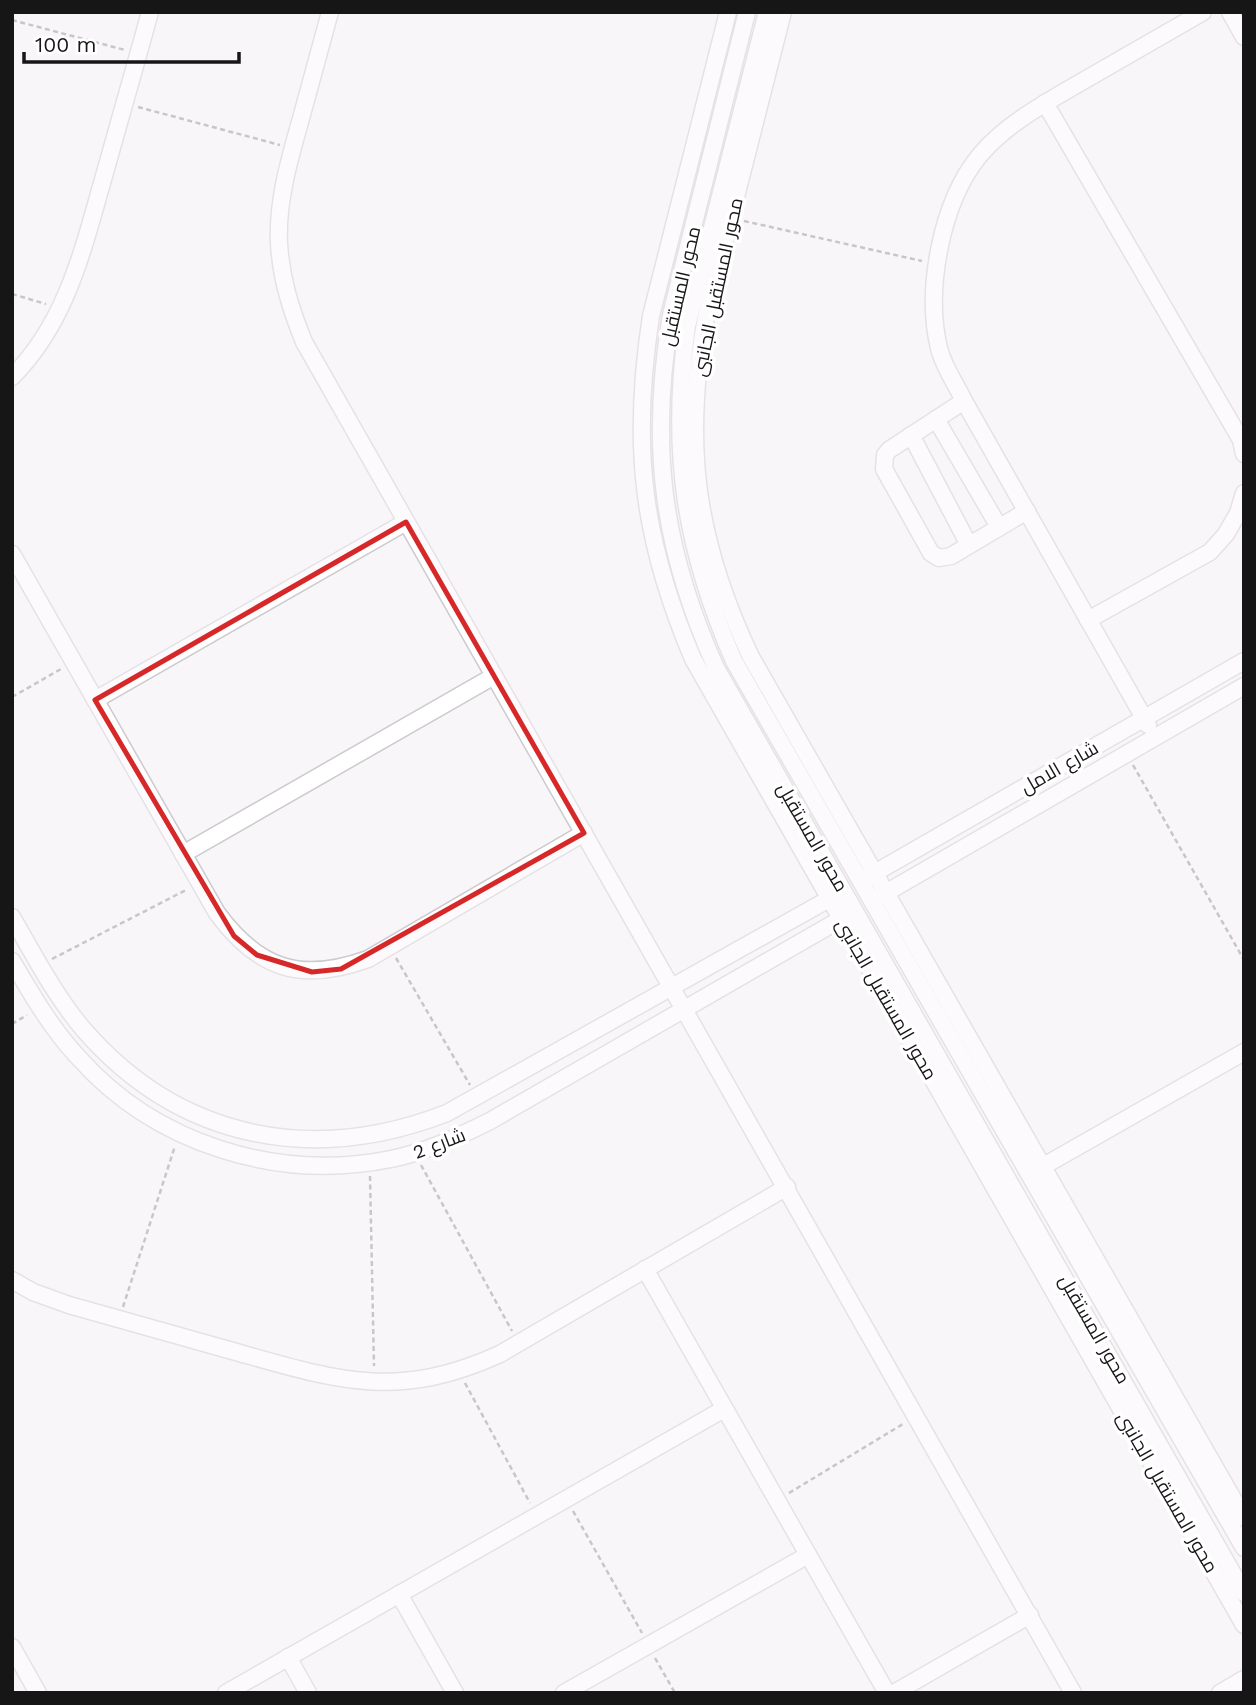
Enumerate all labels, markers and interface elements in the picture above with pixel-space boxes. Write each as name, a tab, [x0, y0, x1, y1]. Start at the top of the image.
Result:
scale bar	[24, 21, 240, 65]
text: 100 m	[35, 32, 97, 57]
street label: محور المستقبل الجانبى	[687, 196, 748, 379]
street label: محور المستقبل	[656, 224, 705, 348]
street label: شارع الامل	[1016, 736, 1103, 801]
street label: محور المستقبل	[772, 779, 853, 896]
street label: محور المستقبل الجانبى	[831, 915, 942, 1084]
street label: شارع 2	[410, 1123, 469, 1166]
street label: محور المستقبل	[1054, 1271, 1135, 1388]
street label: محور المستقبل الجانبى	[1112, 1408, 1223, 1577]

